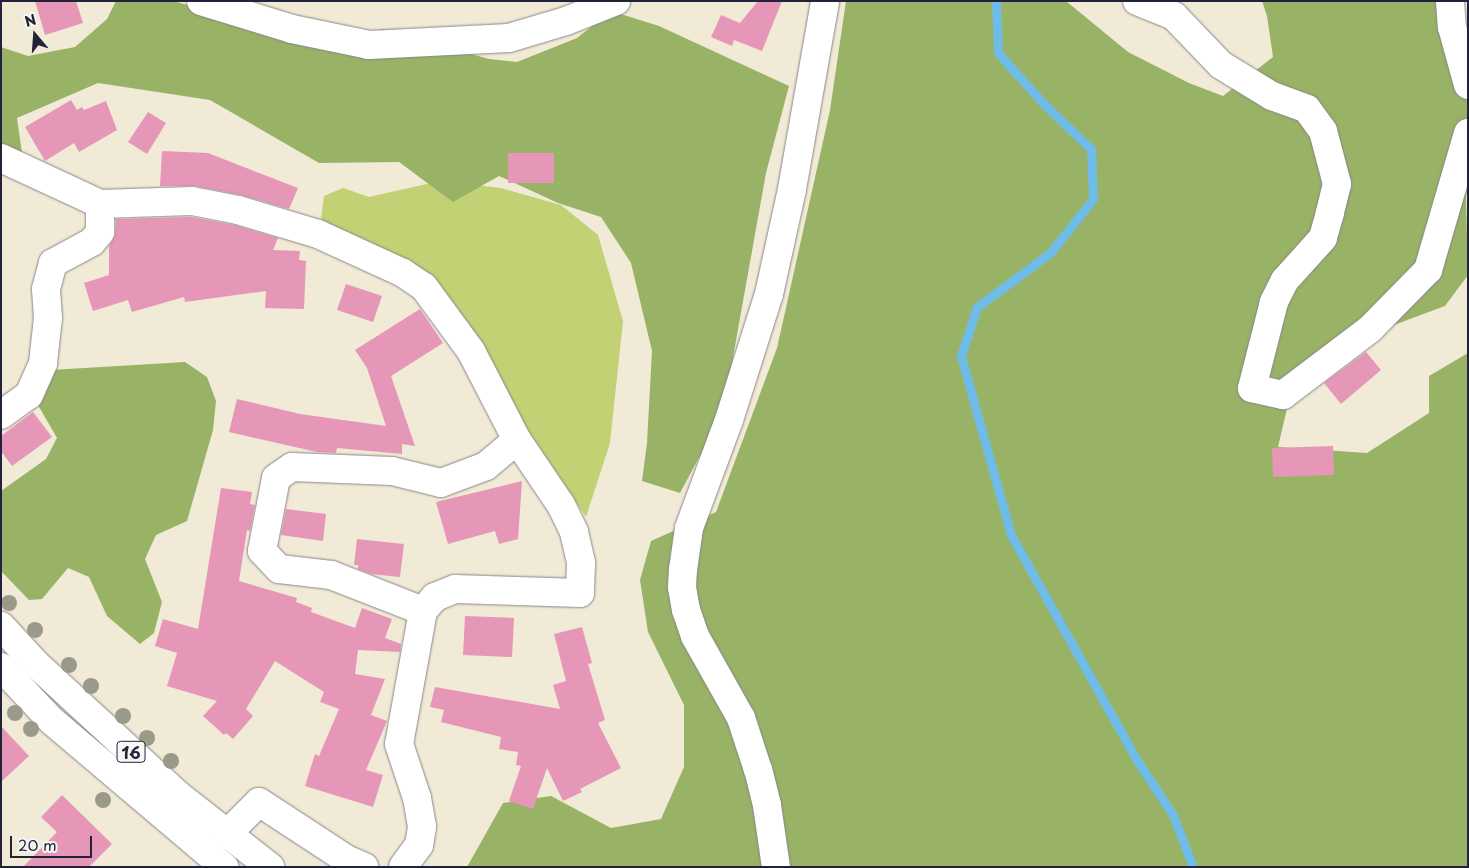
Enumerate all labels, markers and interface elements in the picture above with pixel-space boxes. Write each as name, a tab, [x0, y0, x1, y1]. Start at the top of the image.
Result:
text: N	[22, 9, 39, 32]
north arrow	[10, 10, 60, 60]
road number: 16	[116, 739, 146, 766]
scale bar	[12, 826, 95, 858]
text: 20 m	[18, 833, 57, 856]

